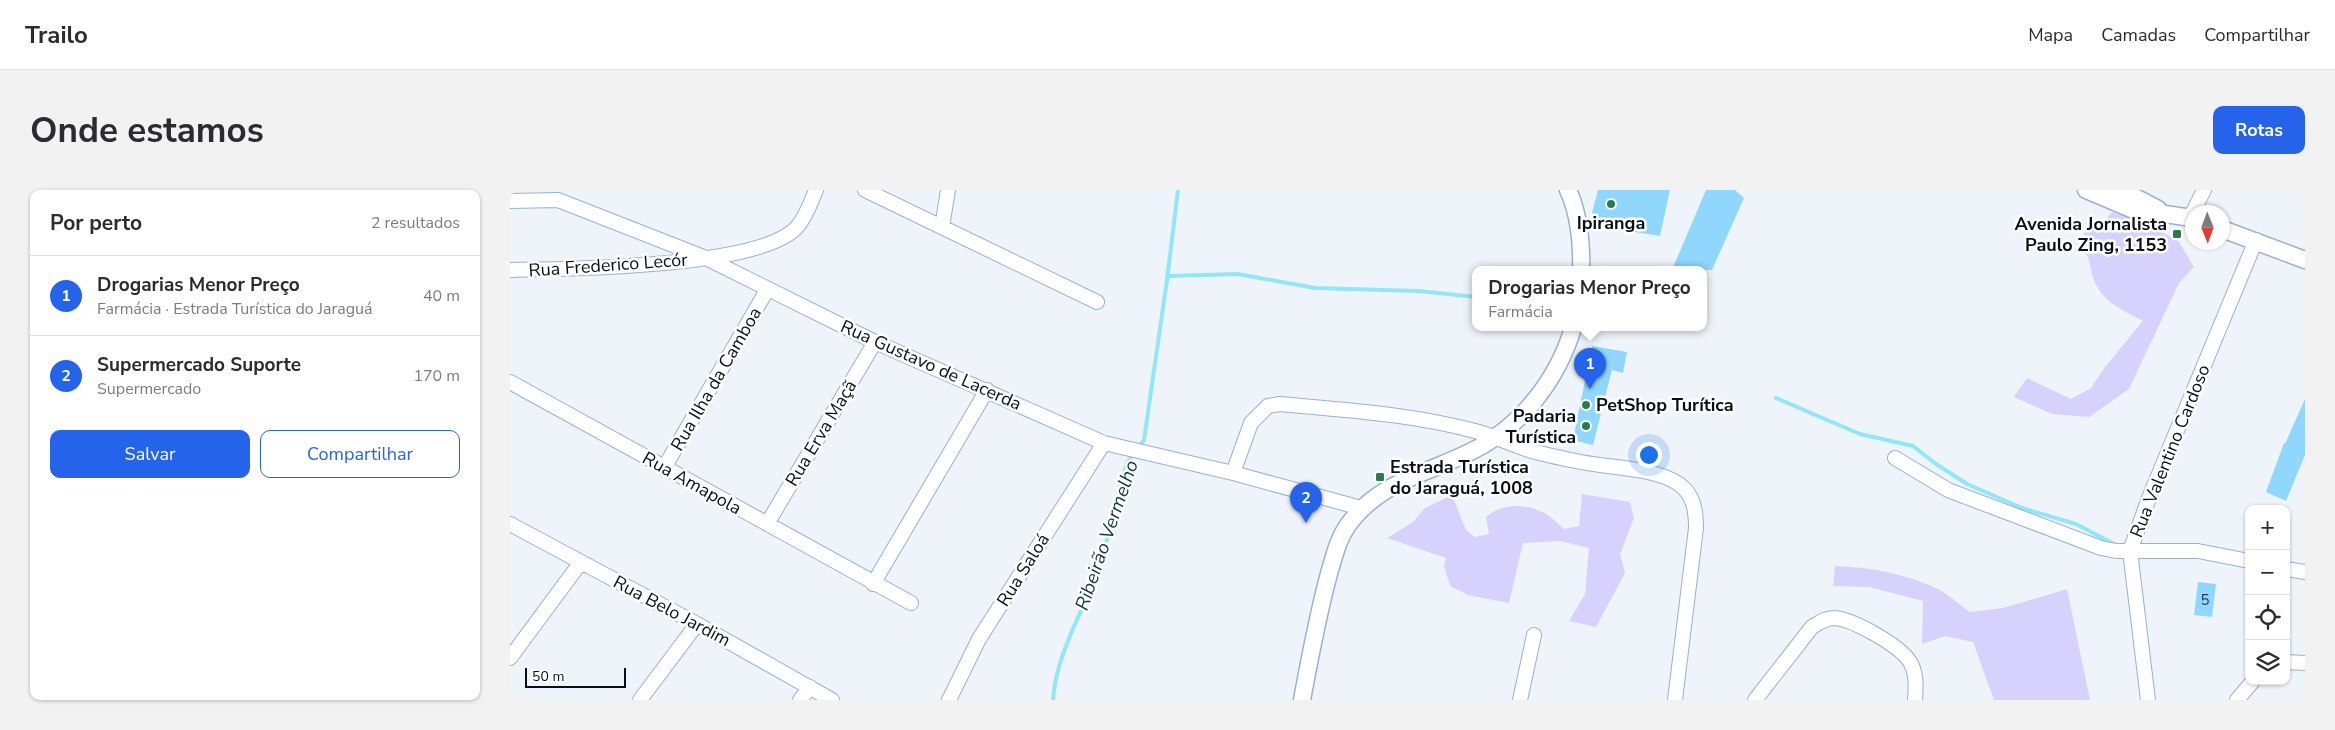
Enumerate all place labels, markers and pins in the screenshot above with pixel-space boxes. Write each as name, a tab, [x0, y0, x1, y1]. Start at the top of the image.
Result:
marker: Ipiranga	[1605, 198, 1617, 210]
place label: Ipiranga	[1577, 211, 1645, 235]
place label: Avenida Jornalista Paulo Zing, 1153	[2014, 212, 2167, 257]
marker: Avenida Jornalista Paulo Zing, 1153	[2171, 228, 2183, 240]
pin: 1	[1574, 348, 1606, 389]
place label: PetShop Turítica	[1596, 393, 1734, 417]
marker: PetShop Turítica	[1580, 399, 1592, 411]
place label: Padaria Turística	[1506, 404, 1576, 449]
marker: Padaria Turística	[1580, 420, 1592, 432]
place label: Estrada Turística do Jaraguá, 1008	[1390, 455, 1533, 500]
marker: Estrada Turística do Jaraguá, 1008	[1374, 471, 1386, 483]
pin: 2	[1290, 482, 1322, 523]

